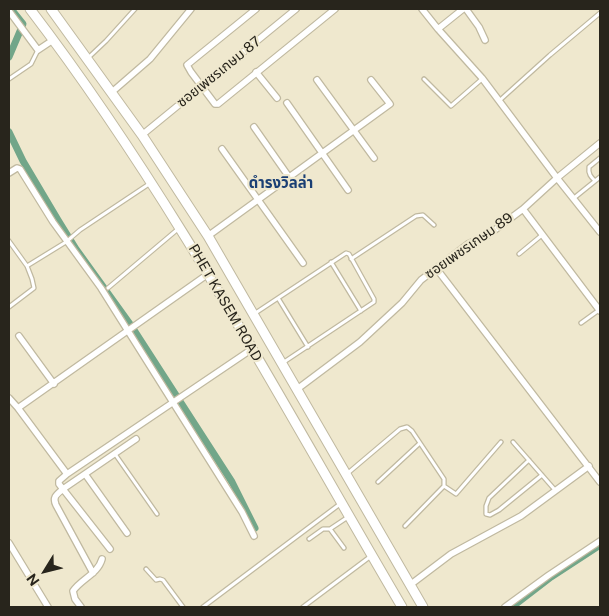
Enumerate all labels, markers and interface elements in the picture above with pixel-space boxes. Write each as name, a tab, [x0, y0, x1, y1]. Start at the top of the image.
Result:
street label: ซอยเพชรเกษม 87	[174, 33, 264, 111]
district label: ดำรงวิลล่า	[249, 174, 313, 192]
street label: ซอยเพชรเกษม 89	[422, 209, 516, 283]
street label: PHET KASEM ROAD	[185, 241, 265, 365]
north arrow	[20, 546, 70, 596]
text: N	[23, 571, 43, 589]

